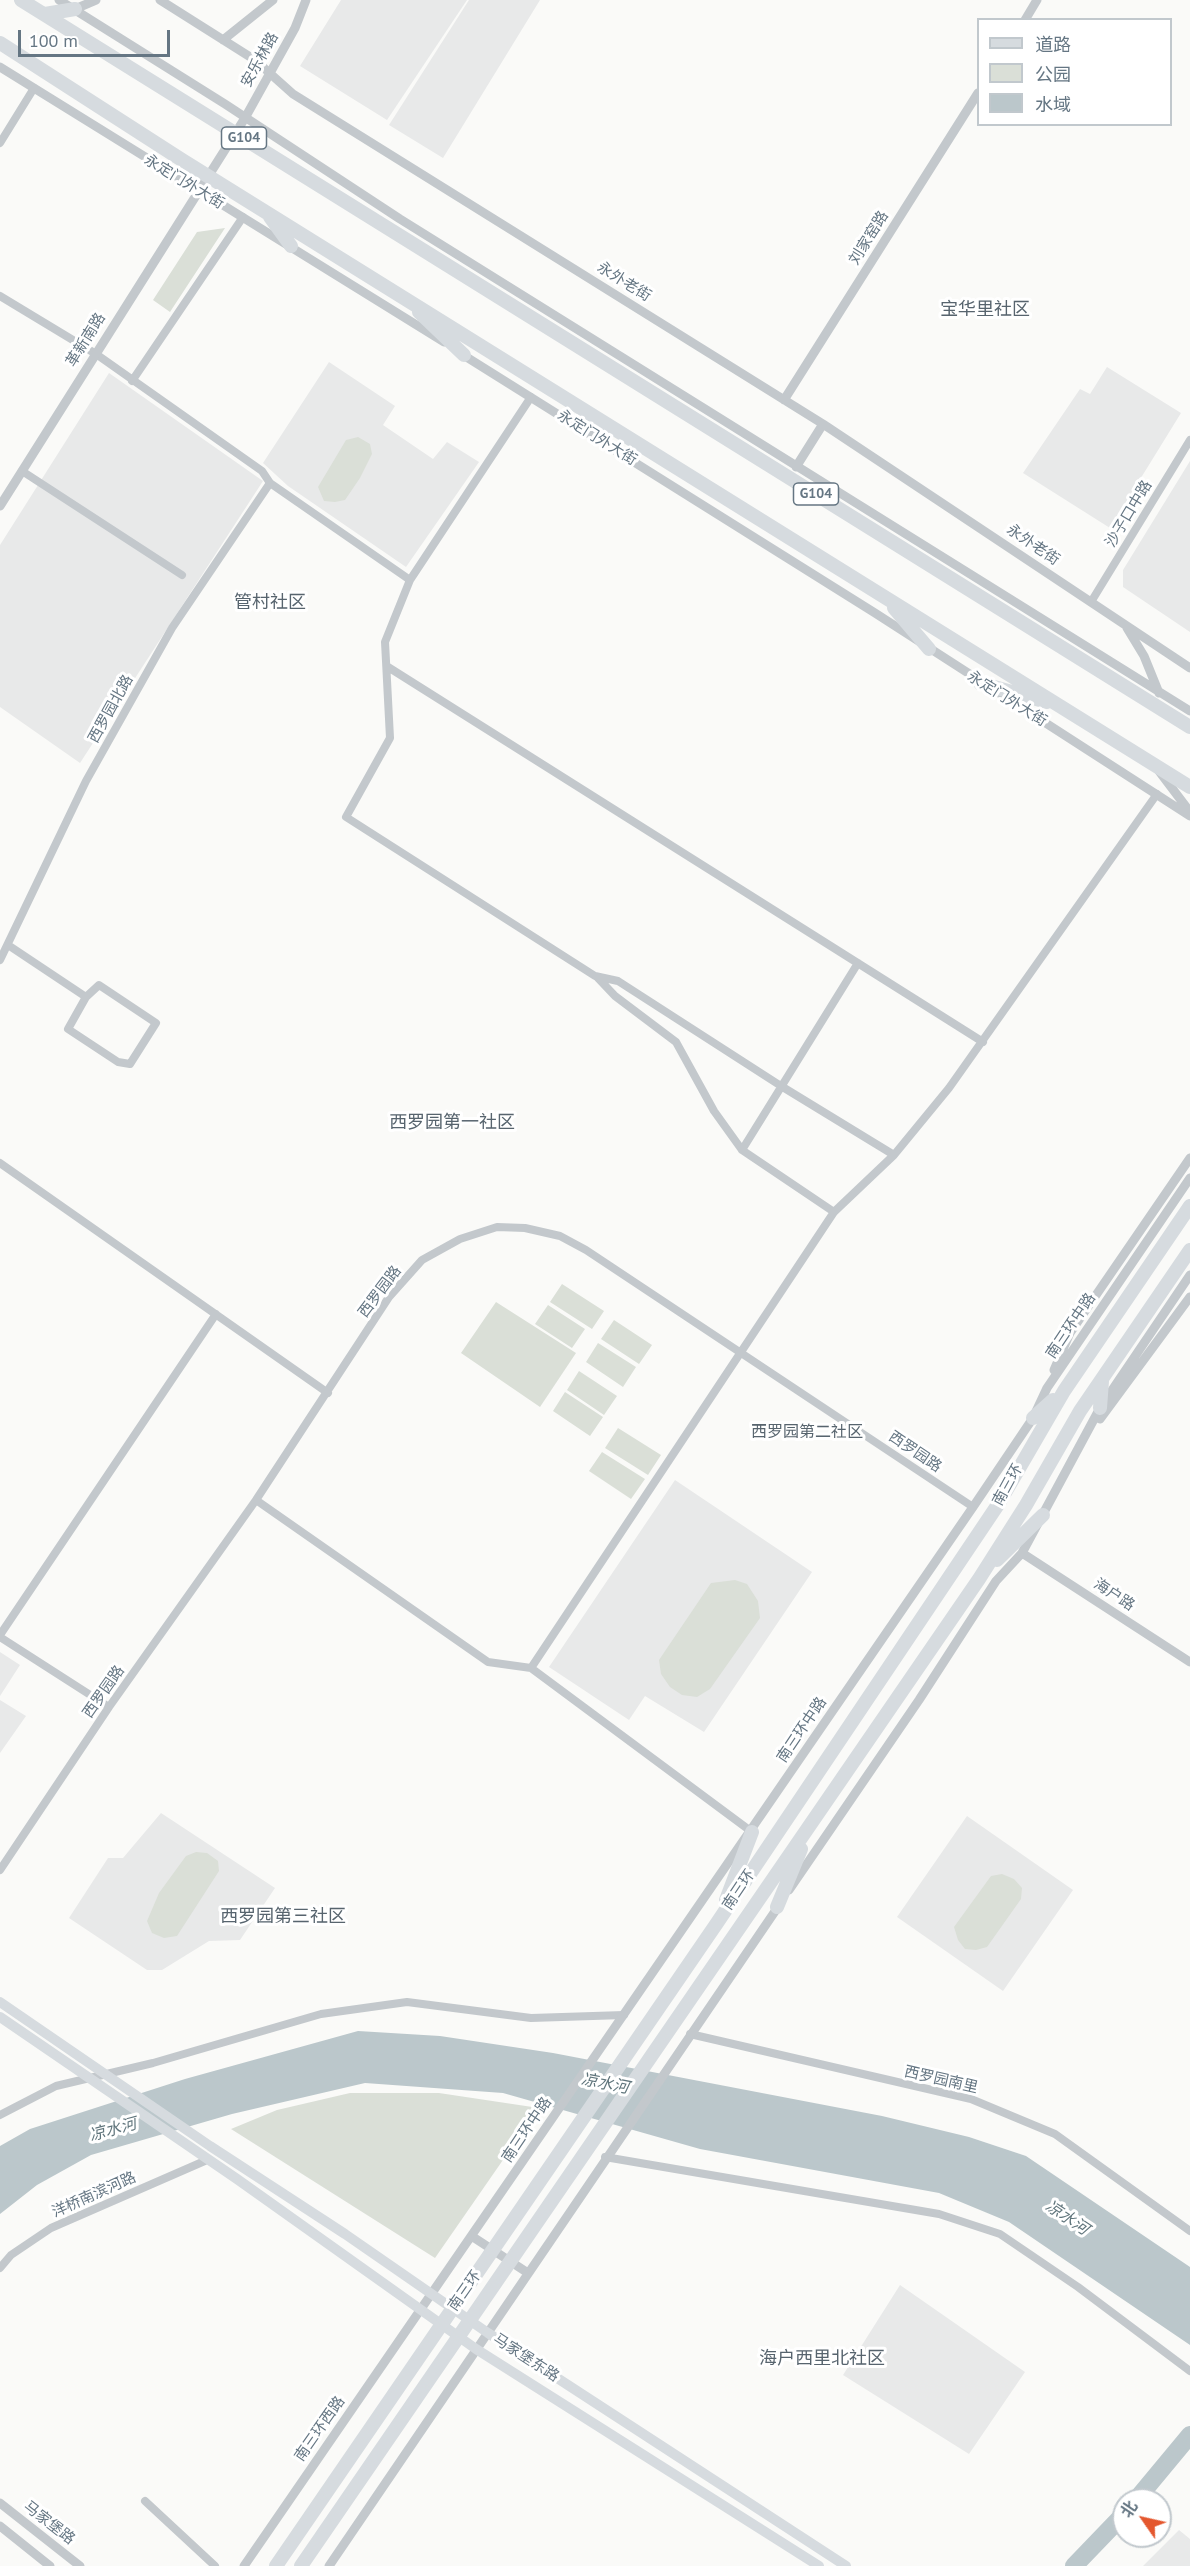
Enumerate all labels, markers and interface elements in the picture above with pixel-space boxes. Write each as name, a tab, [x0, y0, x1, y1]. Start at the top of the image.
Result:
scale bar	[21, 18, 172, 56]
legend	[977, 18, 1172, 126]
text: 100 m	[29, 29, 78, 52]
street label: 安乐林路	[238, 29, 282, 91]
text: 道路	[1035, 33, 1071, 56]
text: 公园	[1035, 63, 1071, 86]
text: 水域	[1035, 93, 1071, 116]
road number: G104	[222, 127, 266, 149]
street label: 永定门外大街	[141, 151, 227, 213]
street label: 刘家窑路	[845, 208, 893, 268]
street label: 永外老街	[594, 258, 654, 306]
district label: 宝华里社区	[940, 299, 1030, 321]
street label: 革新南路	[62, 310, 110, 370]
street label: 永定门外大街	[554, 407, 640, 469]
street label: 沙子口中路	[1102, 477, 1156, 551]
road number: G104	[794, 483, 838, 505]
street label: 永外老街	[1003, 521, 1063, 569]
district label: 管村社区	[234, 592, 306, 614]
street label: 永定门外大街	[964, 668, 1050, 730]
street label: 西罗园北路	[85, 672, 137, 746]
district label: 西罗园第一社区	[389, 1112, 515, 1134]
street label: 西罗园路	[355, 1263, 405, 1321]
street label: 南三环中路	[1043, 1290, 1099, 1362]
district label: 西罗园第二社区	[751, 1422, 863, 1442]
street label: 西罗园路	[885, 1428, 945, 1476]
street label: 南三环	[989, 1461, 1027, 1509]
street label: 海户路	[1090, 1575, 1138, 1615]
street label: 西罗园路	[79, 1662, 129, 1722]
street label: 南三环中路	[774, 1694, 830, 1766]
street label: 南三环	[719, 1866, 759, 1914]
district label: 西罗园第三社区	[220, 1906, 346, 1928]
street label: 西罗园南里	[902, 2063, 980, 2097]
water label: 凉水河	[580, 2070, 630, 2098]
street label: 南三环中路	[499, 2094, 555, 2166]
water label: 凉水河	[87, 2115, 139, 2145]
street label: 洋桥南滨河路	[49, 2168, 139, 2222]
water label: 凉水河	[1042, 2197, 1092, 2239]
street label: 南三环	[445, 2267, 485, 2315]
street label: 马家堡东路	[490, 2330, 562, 2386]
district label: 海户西里北社区	[759, 2348, 885, 2370]
street label: 南三环西路	[291, 2393, 349, 2465]
north arrow	[1112, 2488, 1172, 2548]
street label: 马家堡路	[20, 2497, 78, 2549]
text: 北	[1116, 2497, 1141, 2521]

